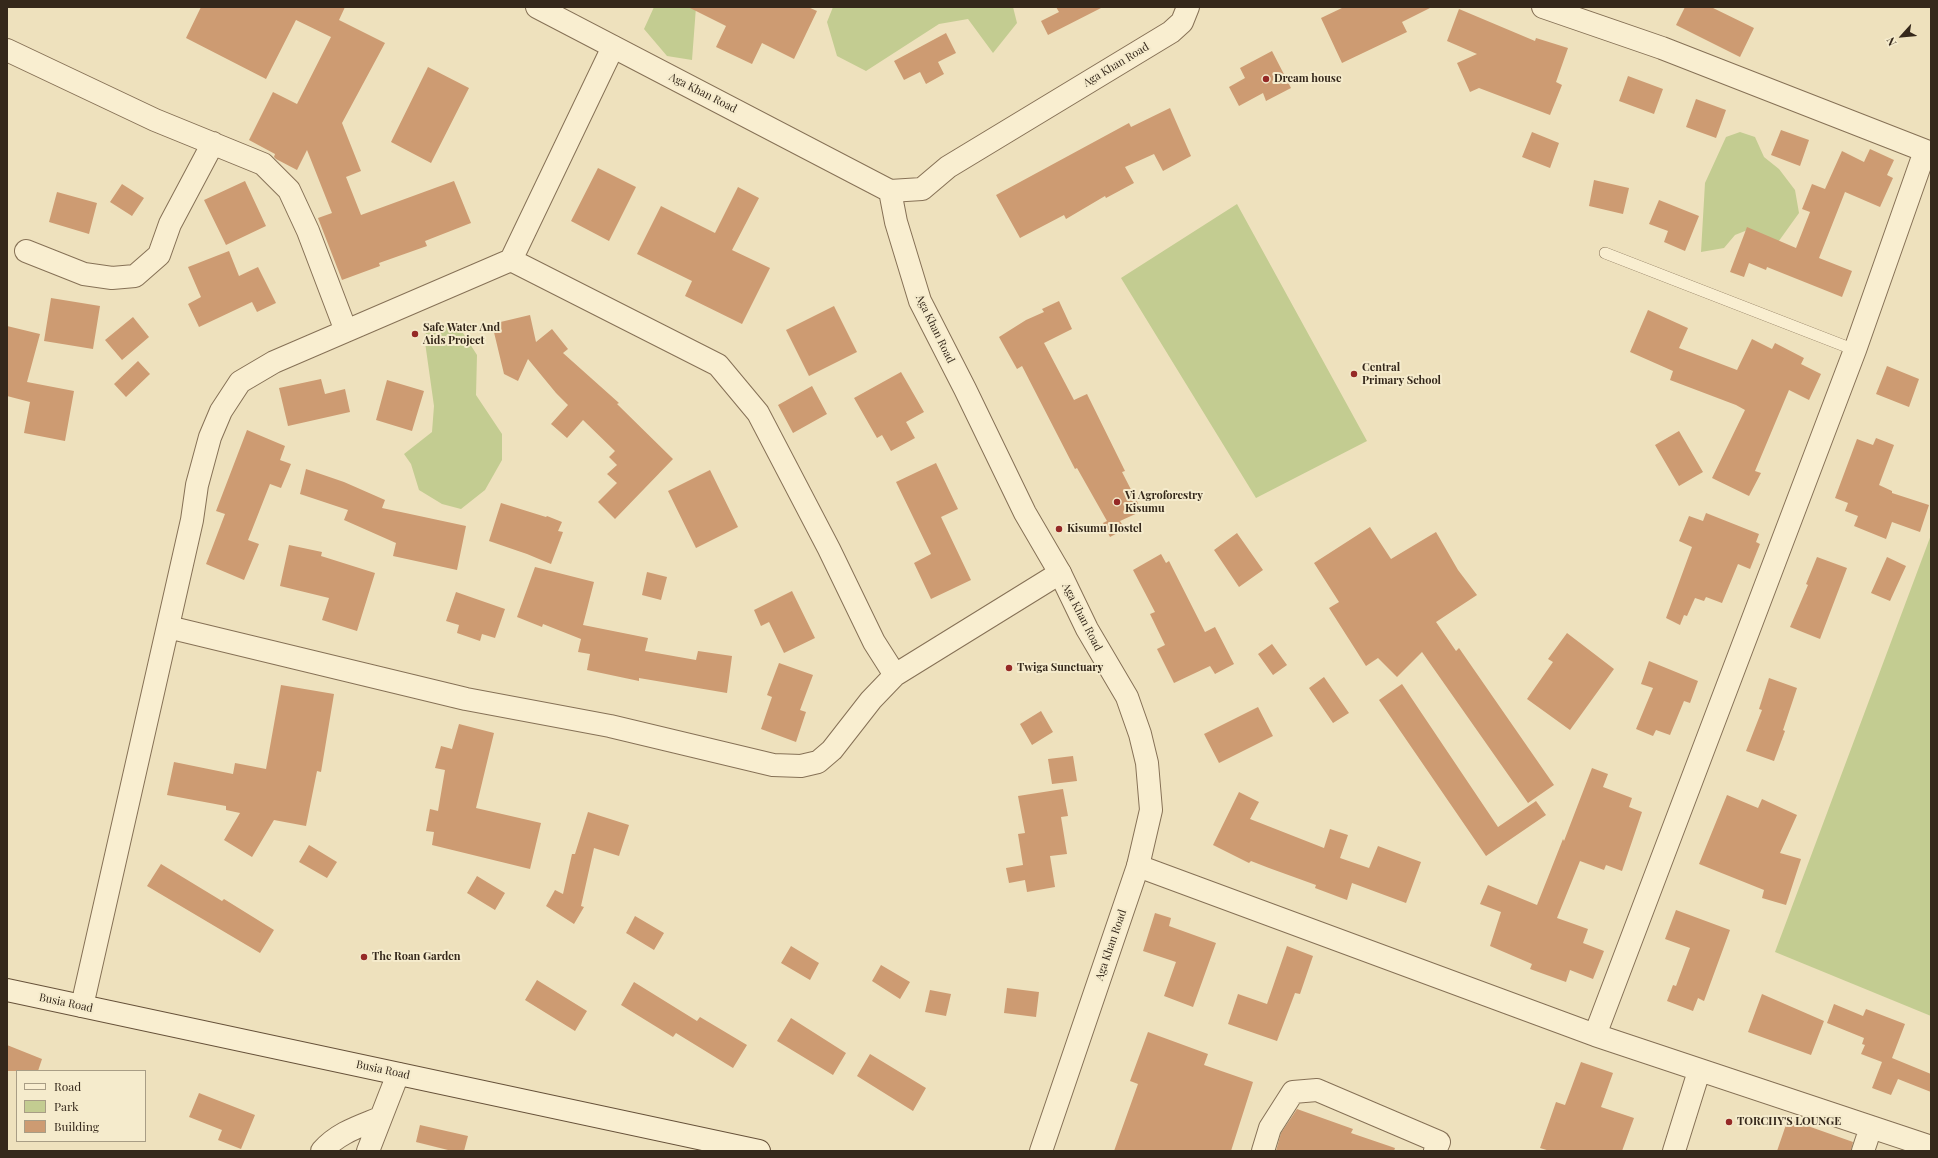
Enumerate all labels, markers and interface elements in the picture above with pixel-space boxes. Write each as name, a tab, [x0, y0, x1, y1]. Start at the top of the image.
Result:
north arrow	[1882, 16, 1922, 56]
text: N	[1882, 35, 1899, 49]
street label: Aga Khan Road	[1081, 40, 1151, 90]
street label: Aga Khan Road	[667, 70, 739, 116]
place label: Dream house	[1274, 72, 1341, 86]
marker: Dream house	[1261, 74, 1271, 84]
street label: Aga Khan Road	[913, 293, 957, 365]
place label: Safe Water And Aids Project	[423, 321, 500, 347]
marker: Safe Water And Aids Project	[410, 329, 420, 339]
place label: Central Primary School	[1362, 361, 1441, 387]
marker: Central Primary School	[1349, 369, 1359, 379]
place label: Vi Agroforestry Kisumu	[1125, 489, 1203, 515]
marker: Vi Agroforestry Kisumu	[1112, 497, 1122, 507]
place label: Kisumu Hostel	[1067, 522, 1142, 536]
marker: Kisumu Hostel	[1054, 524, 1064, 534]
street label: Aga Khan Road	[1059, 581, 1105, 653]
place label: Twiga Sunctuary	[1017, 661, 1103, 675]
marker: Twiga Sunctuary	[1004, 663, 1014, 673]
street label: Aga Khan Road	[1093, 908, 1129, 982]
place label: The Roan Garden	[372, 950, 460, 964]
marker: The Roan Garden	[359, 952, 369, 962]
street label: Busia Road	[38, 991, 94, 1015]
street label: Busia Road	[355, 1058, 411, 1082]
legend	[16, 1070, 146, 1142]
text: Road	[54, 1078, 81, 1094]
text: Park	[54, 1098, 79, 1114]
place label: TORCHY'S LOUNGE	[1737, 1115, 1841, 1129]
marker: TORCHY'S LOUNGE	[1724, 1117, 1734, 1127]
text: Building	[54, 1118, 99, 1134]

